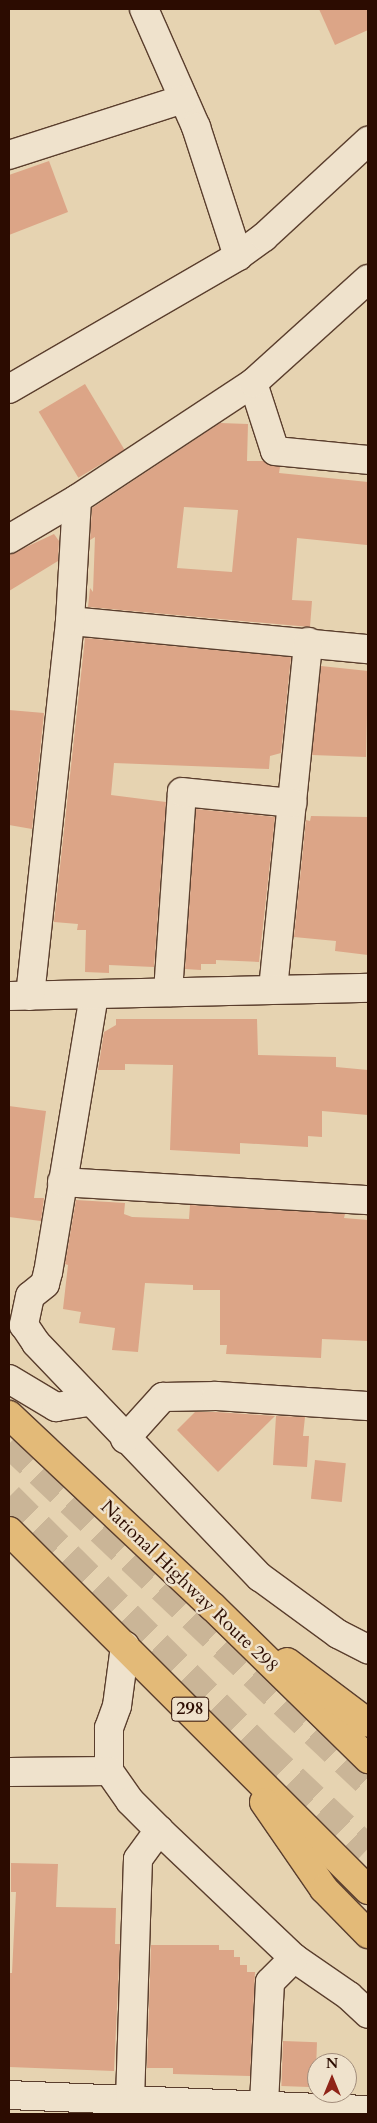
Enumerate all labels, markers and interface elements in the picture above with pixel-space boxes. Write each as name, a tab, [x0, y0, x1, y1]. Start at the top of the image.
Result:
street label: National Highway Route 298	[95, 1496, 283, 1678]
road number: 298	[170, 1694, 210, 1725]
north arrow	[307, 2053, 357, 2103]
text: N	[326, 2054, 338, 2073]

